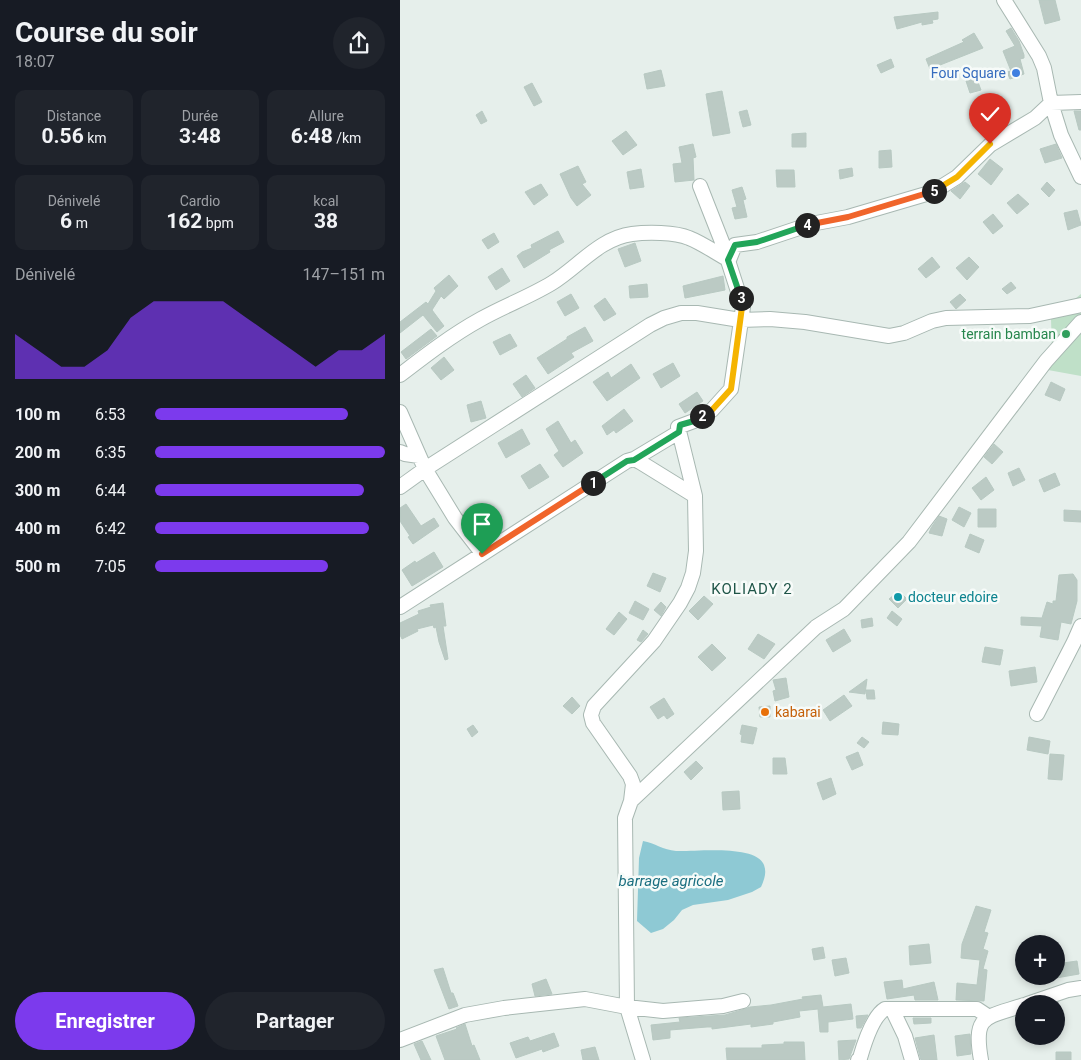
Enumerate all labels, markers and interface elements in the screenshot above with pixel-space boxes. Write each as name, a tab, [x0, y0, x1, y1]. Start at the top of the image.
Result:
text: Course du soir	[15, 16, 198, 49]
button: share	[333, 17, 385, 69]
text: 18:07	[15, 52, 55, 71]
place label: Four Square	[931, 65, 1006, 81]
marker: Four Square	[1010, 67, 1022, 79]
pin	[969, 93, 1011, 144]
icon: check	[976, 100, 1004, 128]
text: Distance	[47, 108, 101, 124]
text: Durée	[182, 108, 218, 124]
text: Allure	[308, 108, 344, 124]
text: 0.56	[41, 124, 84, 148]
text: 3:48	[179, 124, 221, 148]
text: 6:48	[291, 124, 333, 148]
text: km	[84, 130, 107, 146]
text: /km	[333, 130, 361, 146]
pin: 5	[922, 178, 946, 204]
text: 5	[930, 183, 939, 199]
text: Dénivelé	[48, 193, 100, 209]
text: Cardio	[180, 193, 220, 209]
text: kcal	[313, 193, 339, 209]
text: 6	[60, 209, 72, 233]
text: 162	[166, 209, 202, 233]
text: 38	[314, 209, 338, 233]
pin: 4	[794, 212, 820, 238]
text: m	[72, 215, 88, 231]
text: bpm	[202, 215, 234, 231]
text: 4	[803, 217, 812, 233]
text: Dénivelé	[15, 265, 75, 284]
text: 147–151 m	[303, 265, 385, 284]
pin: 3	[728, 286, 754, 310]
text: 3	[737, 290, 746, 306]
place label: terrain bamban	[962, 326, 1056, 342]
marker: terrain bamban	[1060, 328, 1072, 340]
pin: 2	[690, 404, 714, 428]
text: 100 m	[15, 405, 60, 424]
text: 6:53	[95, 405, 126, 424]
text: 2	[698, 408, 707, 424]
text: 200 m	[15, 443, 60, 462]
text: 6:35	[95, 443, 126, 462]
pin: 1	[580, 470, 606, 496]
text: 1	[589, 475, 598, 491]
text: 300 m	[15, 481, 60, 500]
text: 6:44	[95, 481, 126, 500]
pin	[461, 503, 503, 554]
icon: arrive	[468, 510, 496, 538]
text: 400 m	[15, 519, 60, 538]
text: 6:42	[95, 519, 126, 538]
text: 500 m	[15, 557, 60, 576]
text: 7:05	[95, 557, 126, 576]
district label: KOLIADY 2	[711, 580, 793, 598]
place label: docteur edoire	[908, 589, 998, 605]
marker: docteur edoire	[892, 591, 904, 603]
place label: kabarai	[775, 704, 821, 720]
marker: kabarai	[759, 706, 771, 718]
water label: barrage agricole	[619, 872, 724, 890]
map controls	[1015, 935, 1065, 1045]
button: +	[1015, 935, 1065, 985]
button: Enregistrer	[15, 992, 195, 1050]
button: Partager	[205, 992, 385, 1050]
button: −	[1015, 995, 1065, 1045]

